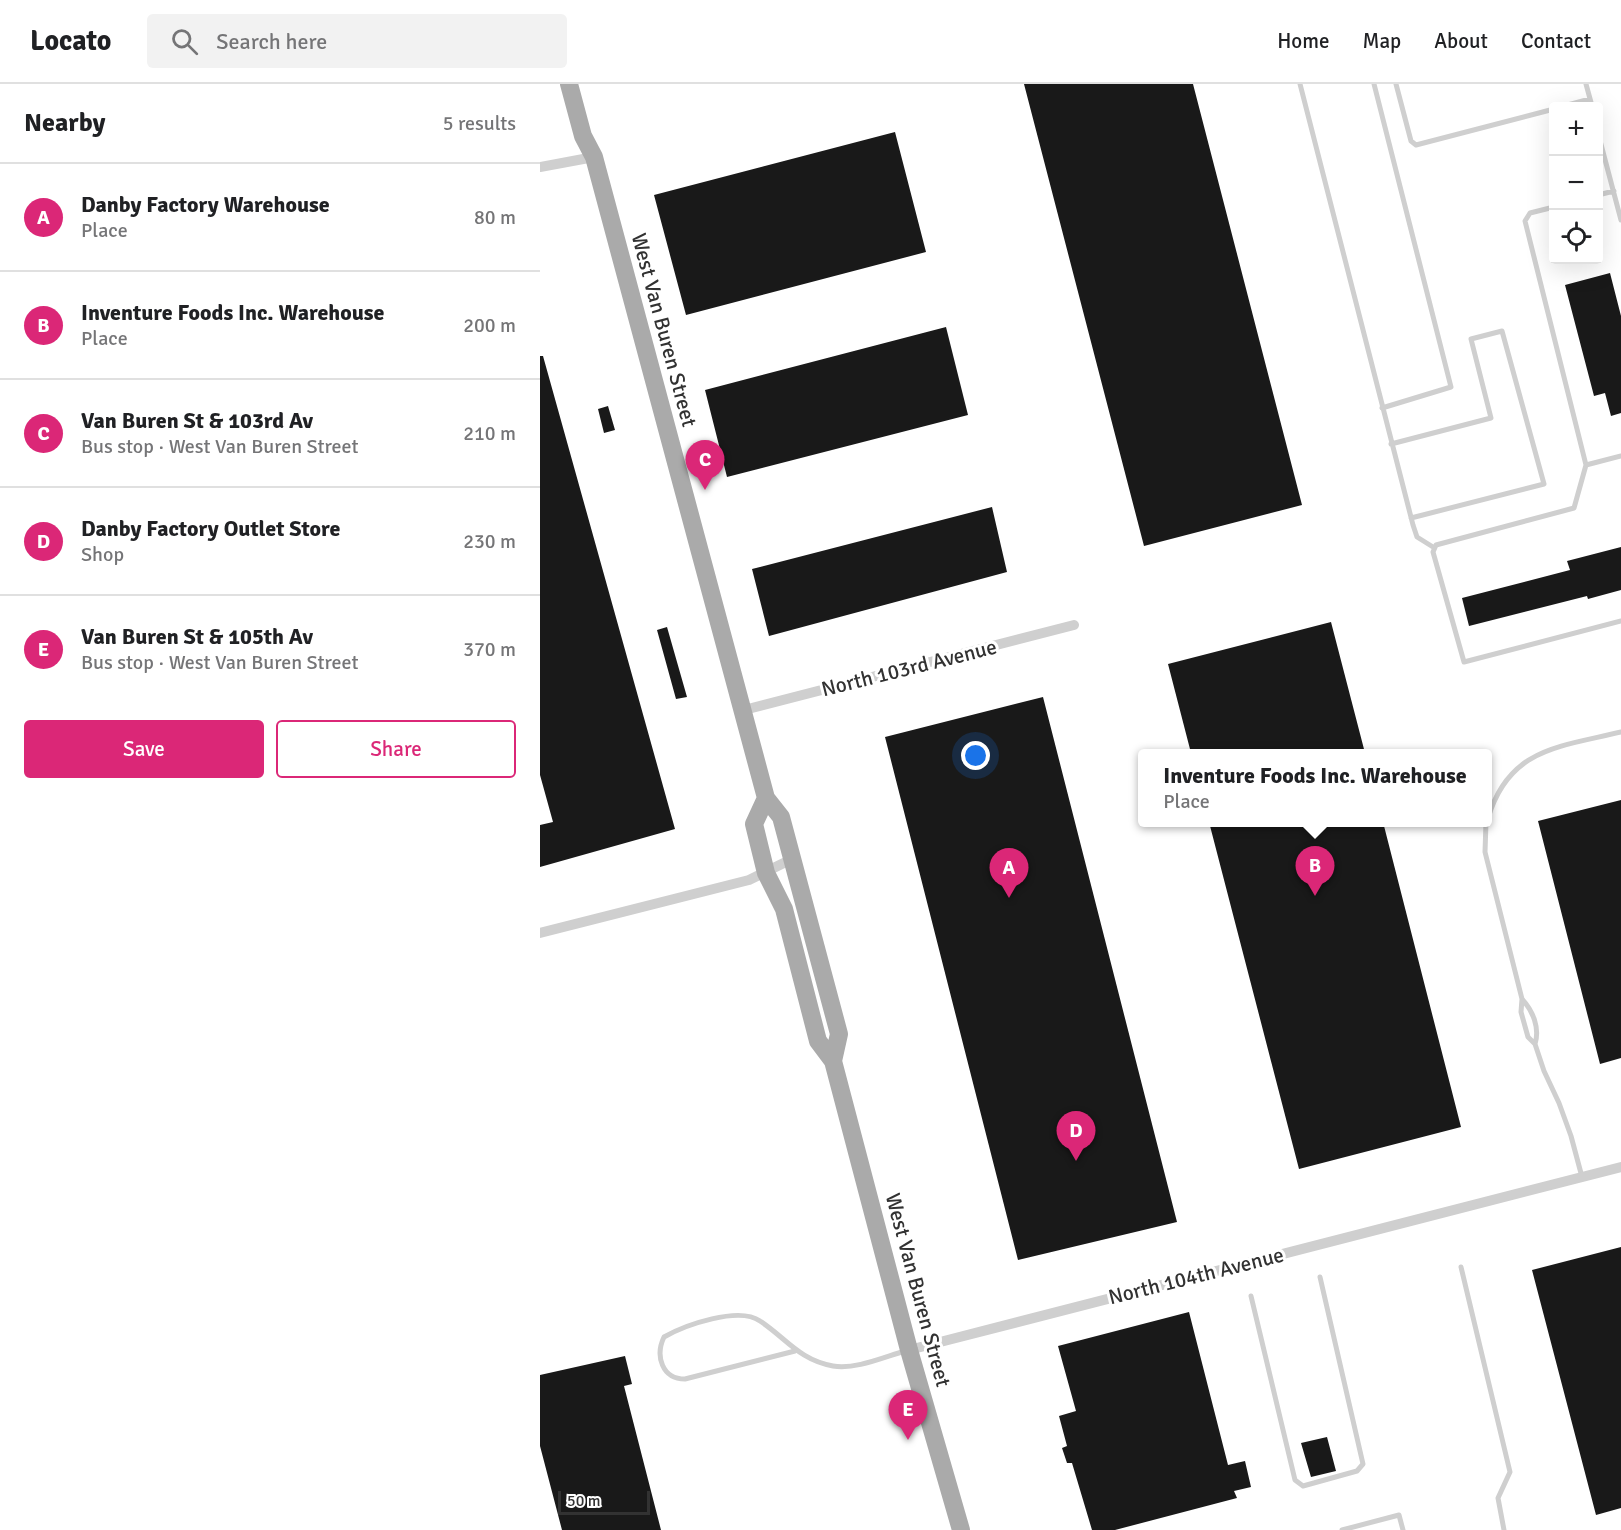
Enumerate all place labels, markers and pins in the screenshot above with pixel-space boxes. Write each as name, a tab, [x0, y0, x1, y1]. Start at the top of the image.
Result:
pin: C	[686, 440, 724, 490]
pin: B	[1296, 846, 1334, 896]
pin: A	[990, 848, 1028, 898]
pin: D	[1056, 1112, 1096, 1161]
pin: E	[888, 1390, 928, 1440]

